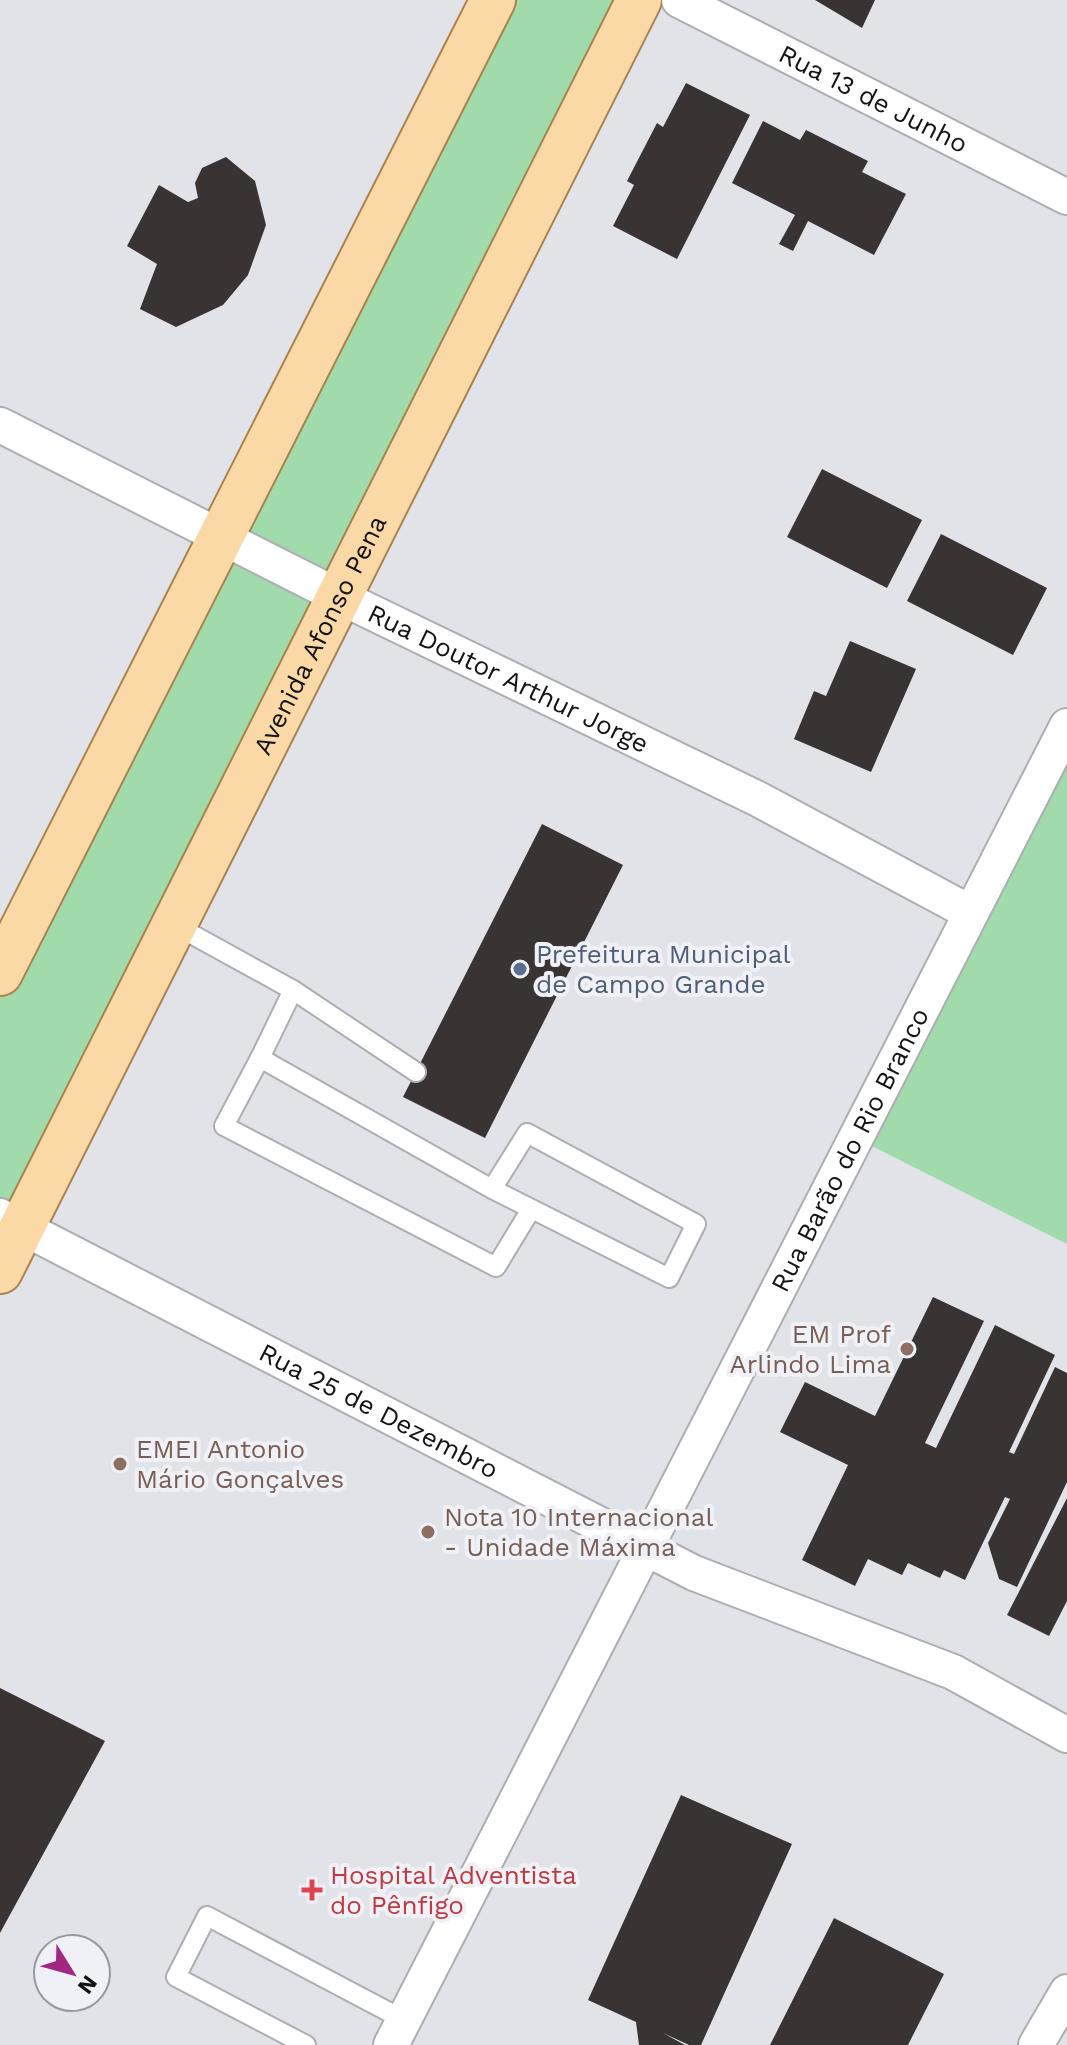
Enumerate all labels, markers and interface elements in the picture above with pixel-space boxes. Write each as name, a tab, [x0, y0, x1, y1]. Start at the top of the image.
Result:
street label: Rua 13 de Junho	[774, 38, 973, 159]
street label: Avenida Afonso Pena	[247, 510, 393, 760]
street label: Rua Doutor Arthur Jorge	[363, 598, 654, 759]
place label: Prefeitura Municipal de Campo Grande	[536, 939, 790, 999]
marker: Prefeitura Municipal de Campo Grande	[511, 960, 529, 978]
street label: Rua Barão do Rio Branco	[765, 1003, 935, 1297]
place label: EM Prof Arlindo Lima	[730, 1319, 891, 1379]
street label: Rua 25 de Dezembro	[254, 1337, 503, 1485]
marker: EM Prof Arlindo Lima	[898, 1340, 916, 1358]
place label: EMEI Antonio Mário Gonçalves	[136, 1434, 344, 1494]
marker: EMEI Antonio Mário Gonçalves	[111, 1455, 129, 1473]
place label: Nota 10 Internacional - Unidade Máxima	[444, 1502, 713, 1562]
marker: Nota 10 Internacional - Unidade Máxima	[419, 1523, 437, 1541]
place label: Hospital Adventista do Pênfigo	[330, 1860, 577, 1920]
marker: Hospital Adventista do Pênfigo	[301, 1879, 323, 1901]
north arrow	[32, 1933, 112, 2013]
text: N	[73, 1971, 102, 1999]

